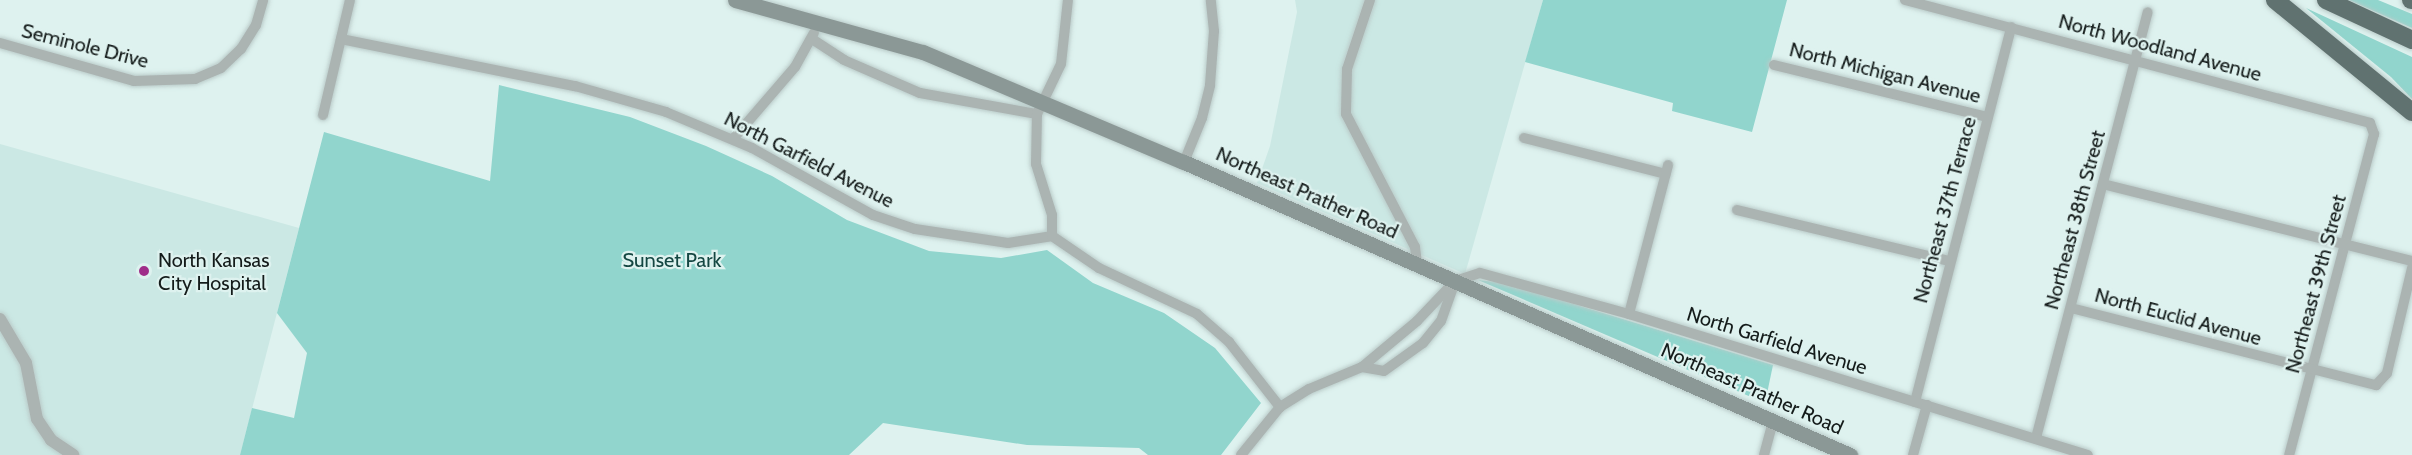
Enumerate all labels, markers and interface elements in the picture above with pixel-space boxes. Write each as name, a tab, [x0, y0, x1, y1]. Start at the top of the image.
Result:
street label: North Woodland Avenue	[2056, 9, 2264, 87]
street label: Seminole Drive	[19, 19, 151, 73]
street label: North Michigan Avenue	[1787, 38, 1983, 108]
street label: North Garfield Avenue	[720, 107, 898, 213]
street label: Northeast 37th Terrace	[1909, 114, 1981, 306]
street label: Northeast 38th Street	[2040, 128, 2110, 312]
street label: Northeast Prather Road	[1212, 142, 1402, 244]
street label: Northeast 39th Street	[2281, 192, 2351, 376]
place label: North Kansas City Hospital	[158, 248, 269, 295]
park label: Sunset Park	[622, 248, 722, 272]
marker: North Kansas City Hospital	[135, 262, 153, 280]
street label: North Euclid Avenue	[2092, 283, 2264, 351]
street label: North Garfield Avenue	[1684, 302, 1870, 380]
street label: Northeast Prather Road	[1657, 338, 1847, 440]

